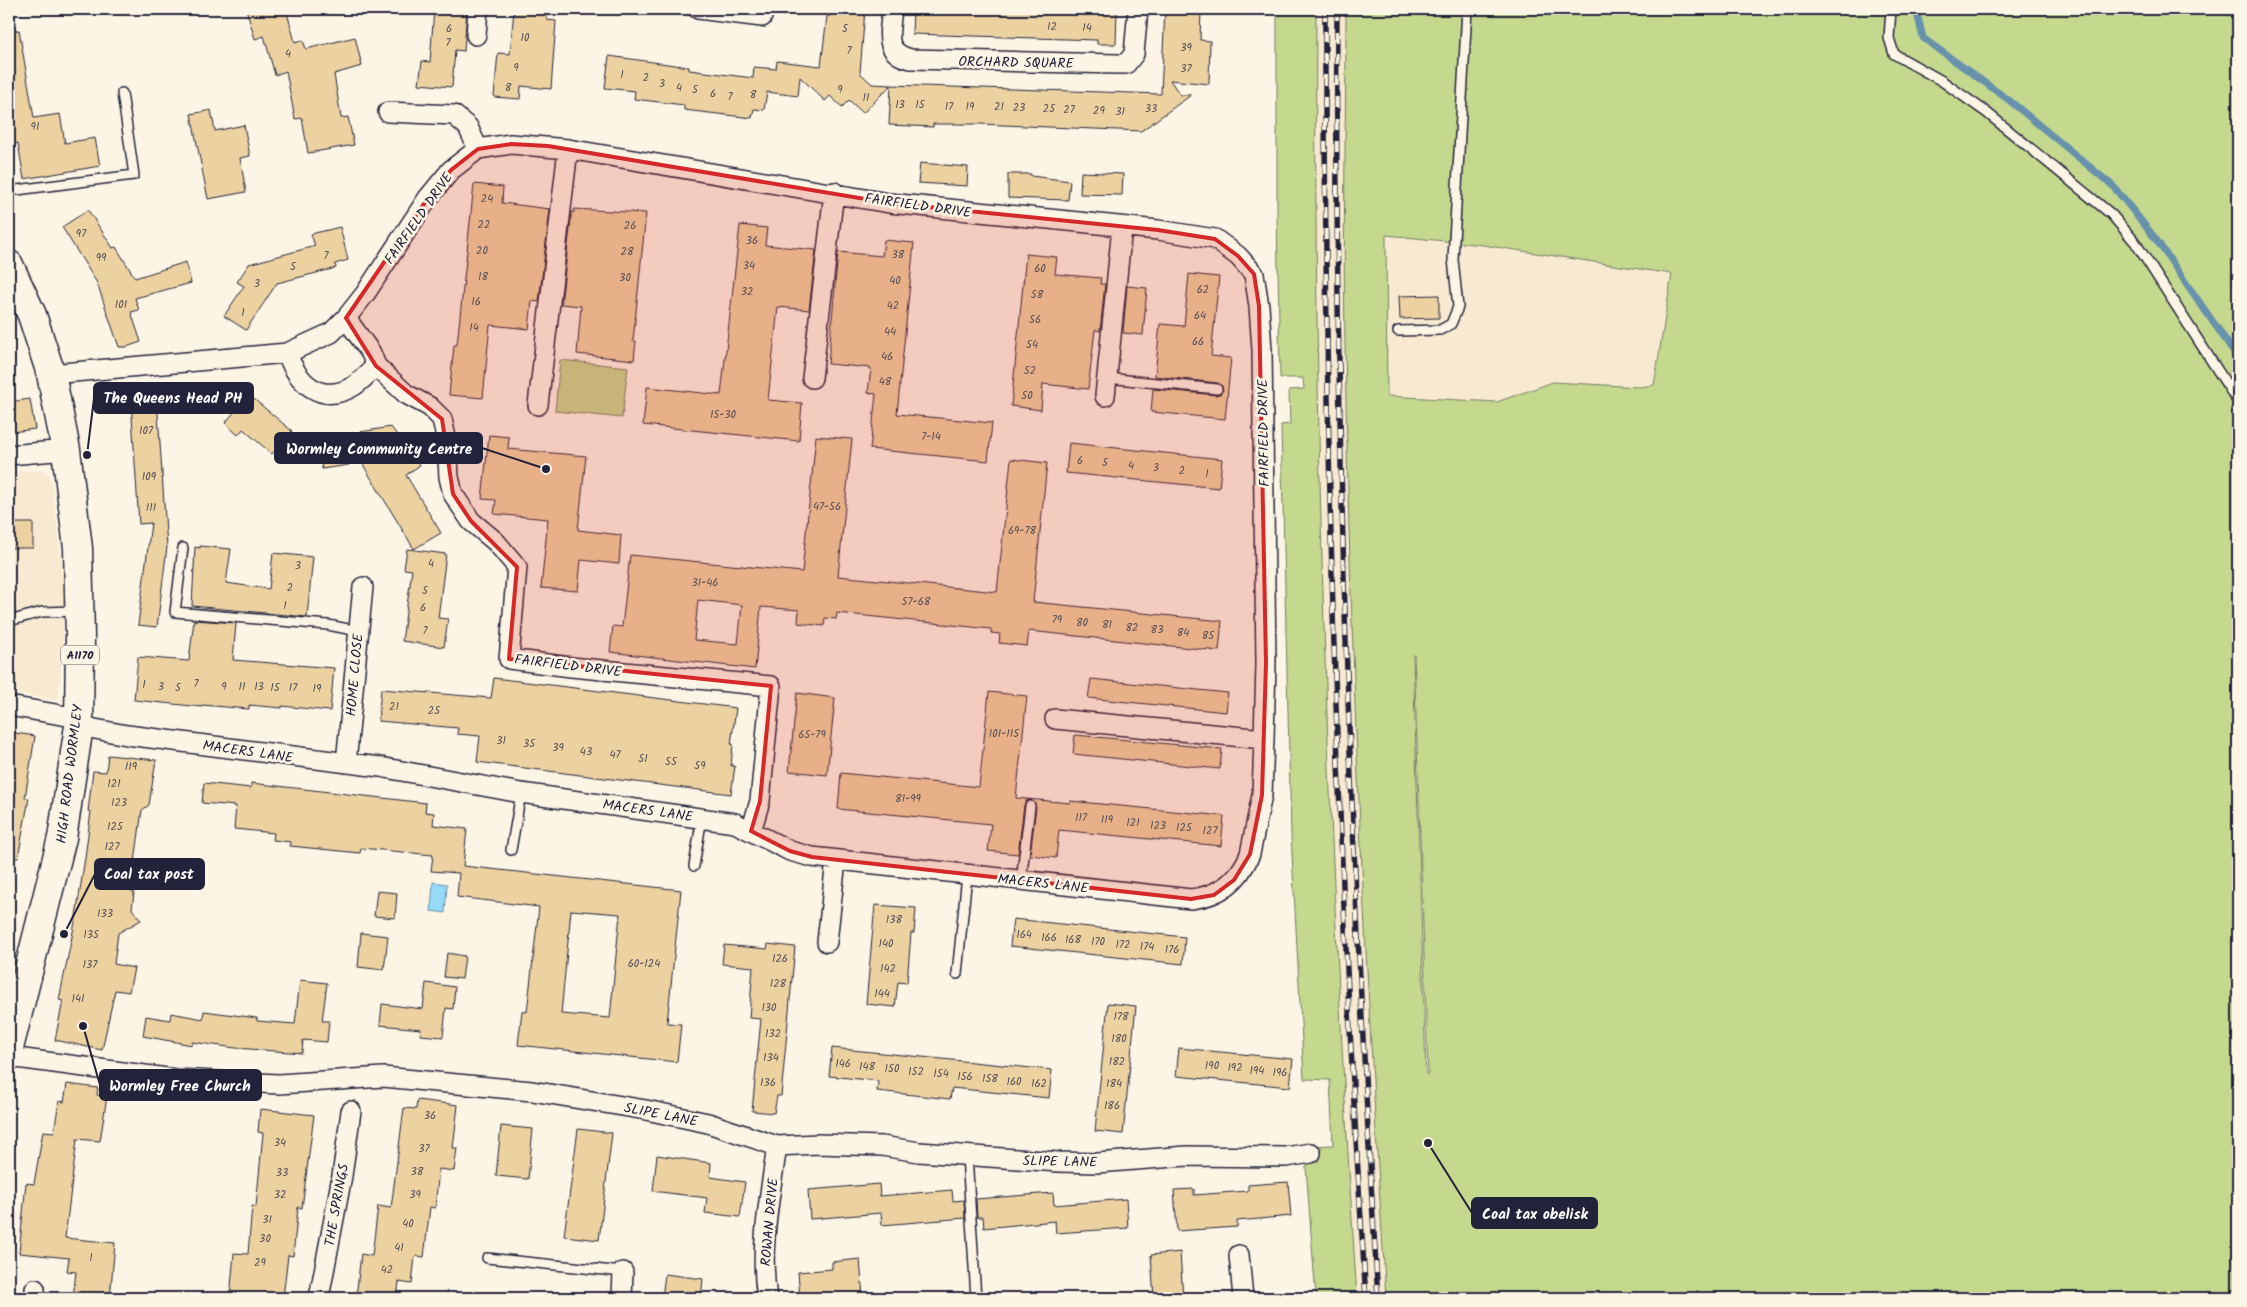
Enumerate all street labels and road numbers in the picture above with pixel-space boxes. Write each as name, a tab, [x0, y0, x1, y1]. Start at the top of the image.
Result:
street label: ORCHARD SQUARE	[958, 51, 1075, 75]
street label: FAIRFIELD DRIVE	[379, 168, 459, 269]
street label: FAIRFIELD DRIVE	[863, 188, 973, 224]
street label: FAIRFIELD DRIVE	[1252, 378, 1276, 487]
street label: HOME CLOSE	[340, 632, 370, 717]
road number: A1170	[61, 646, 99, 664]
street label: FAIRFIELD DRIVE	[513, 649, 623, 684]
street label: HIGH ROAD WORMLEY	[51, 702, 90, 845]
street label: MACERS LANE	[201, 735, 295, 769]
street label: MACERS LANE	[601, 794, 695, 828]
street label: MACERS LANE	[996, 868, 1090, 900]
street label: SLIPE LANE	[622, 1097, 700, 1133]
street label: SLIPE LANE	[1022, 1150, 1098, 1174]
street label: THE SPRINGS	[319, 1162, 355, 1248]
street label: ROWAN DRIVE	[755, 1176, 785, 1267]

